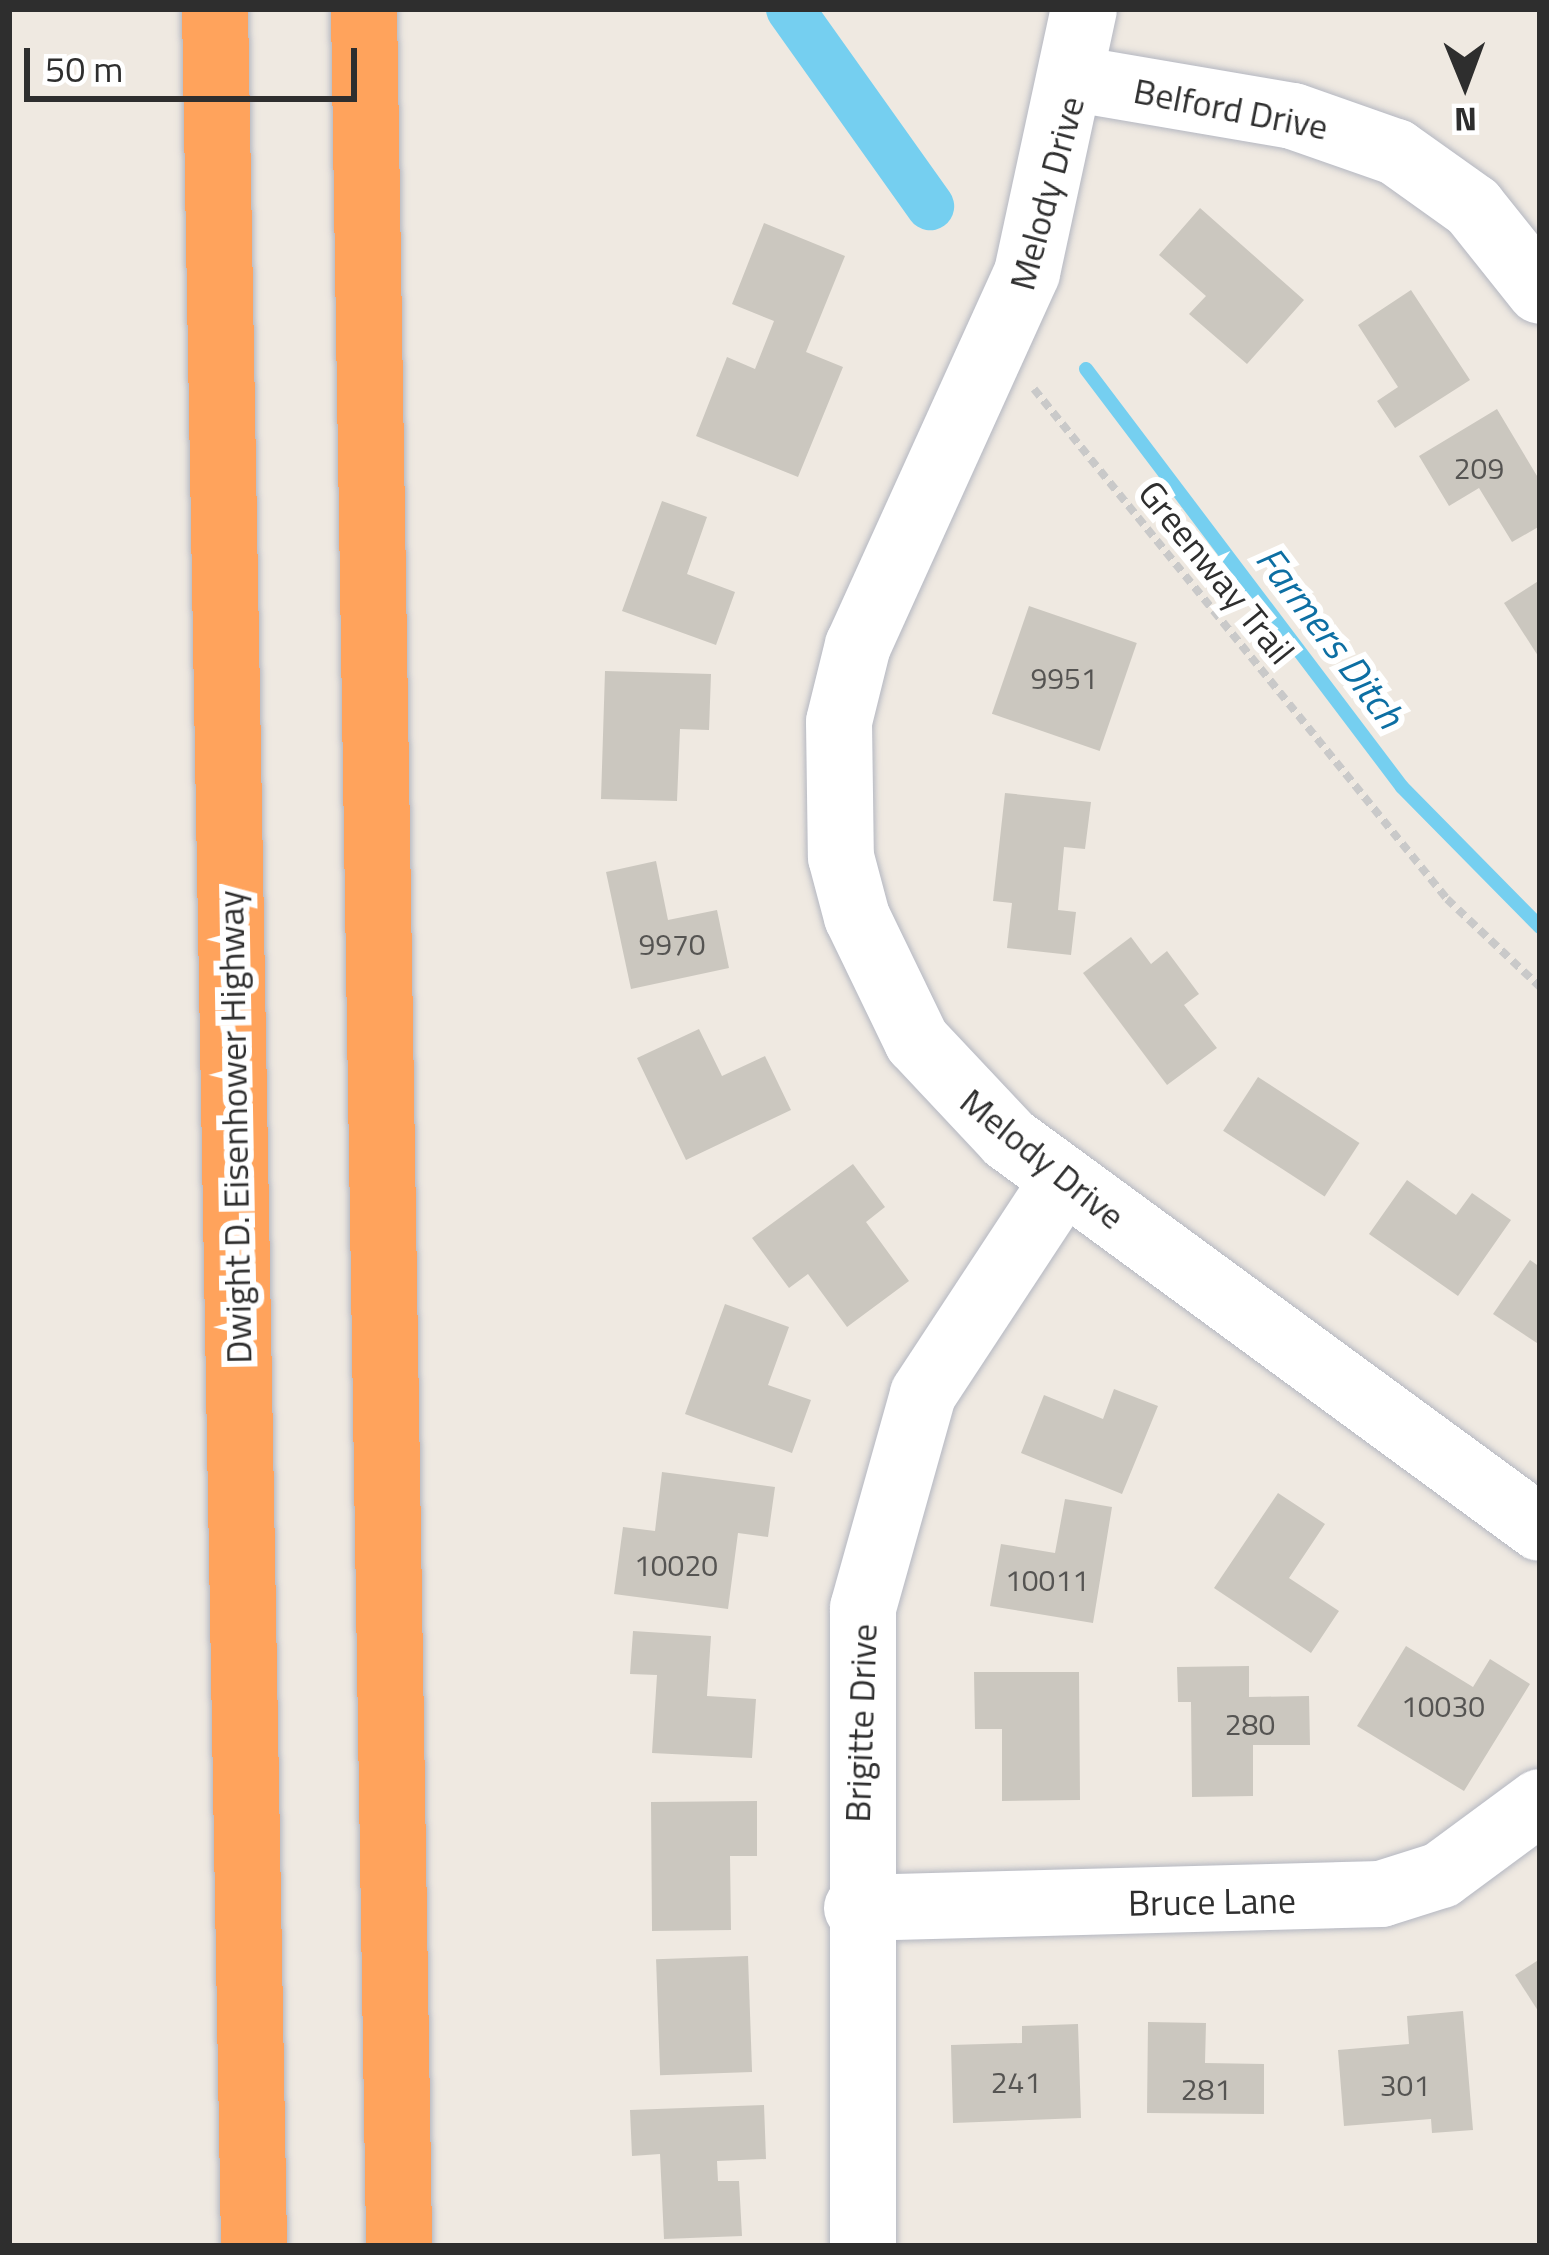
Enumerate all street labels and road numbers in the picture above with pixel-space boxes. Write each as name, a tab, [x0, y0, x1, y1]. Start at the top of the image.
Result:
street label: Belford Drive	[1130, 68, 1332, 148]
street label: Melody Drive	[999, 91, 1093, 295]
street label: Greenway Trail	[1130, 472, 1304, 672]
street label: Dwight D. Eisenhower Highway	[208, 890, 260, 1364]
street label: Melody Drive	[952, 1079, 1134, 1237]
street label: Brigitte Drive	[835, 1623, 885, 1823]
street label: Bruce Lane	[1128, 1878, 1296, 1924]

